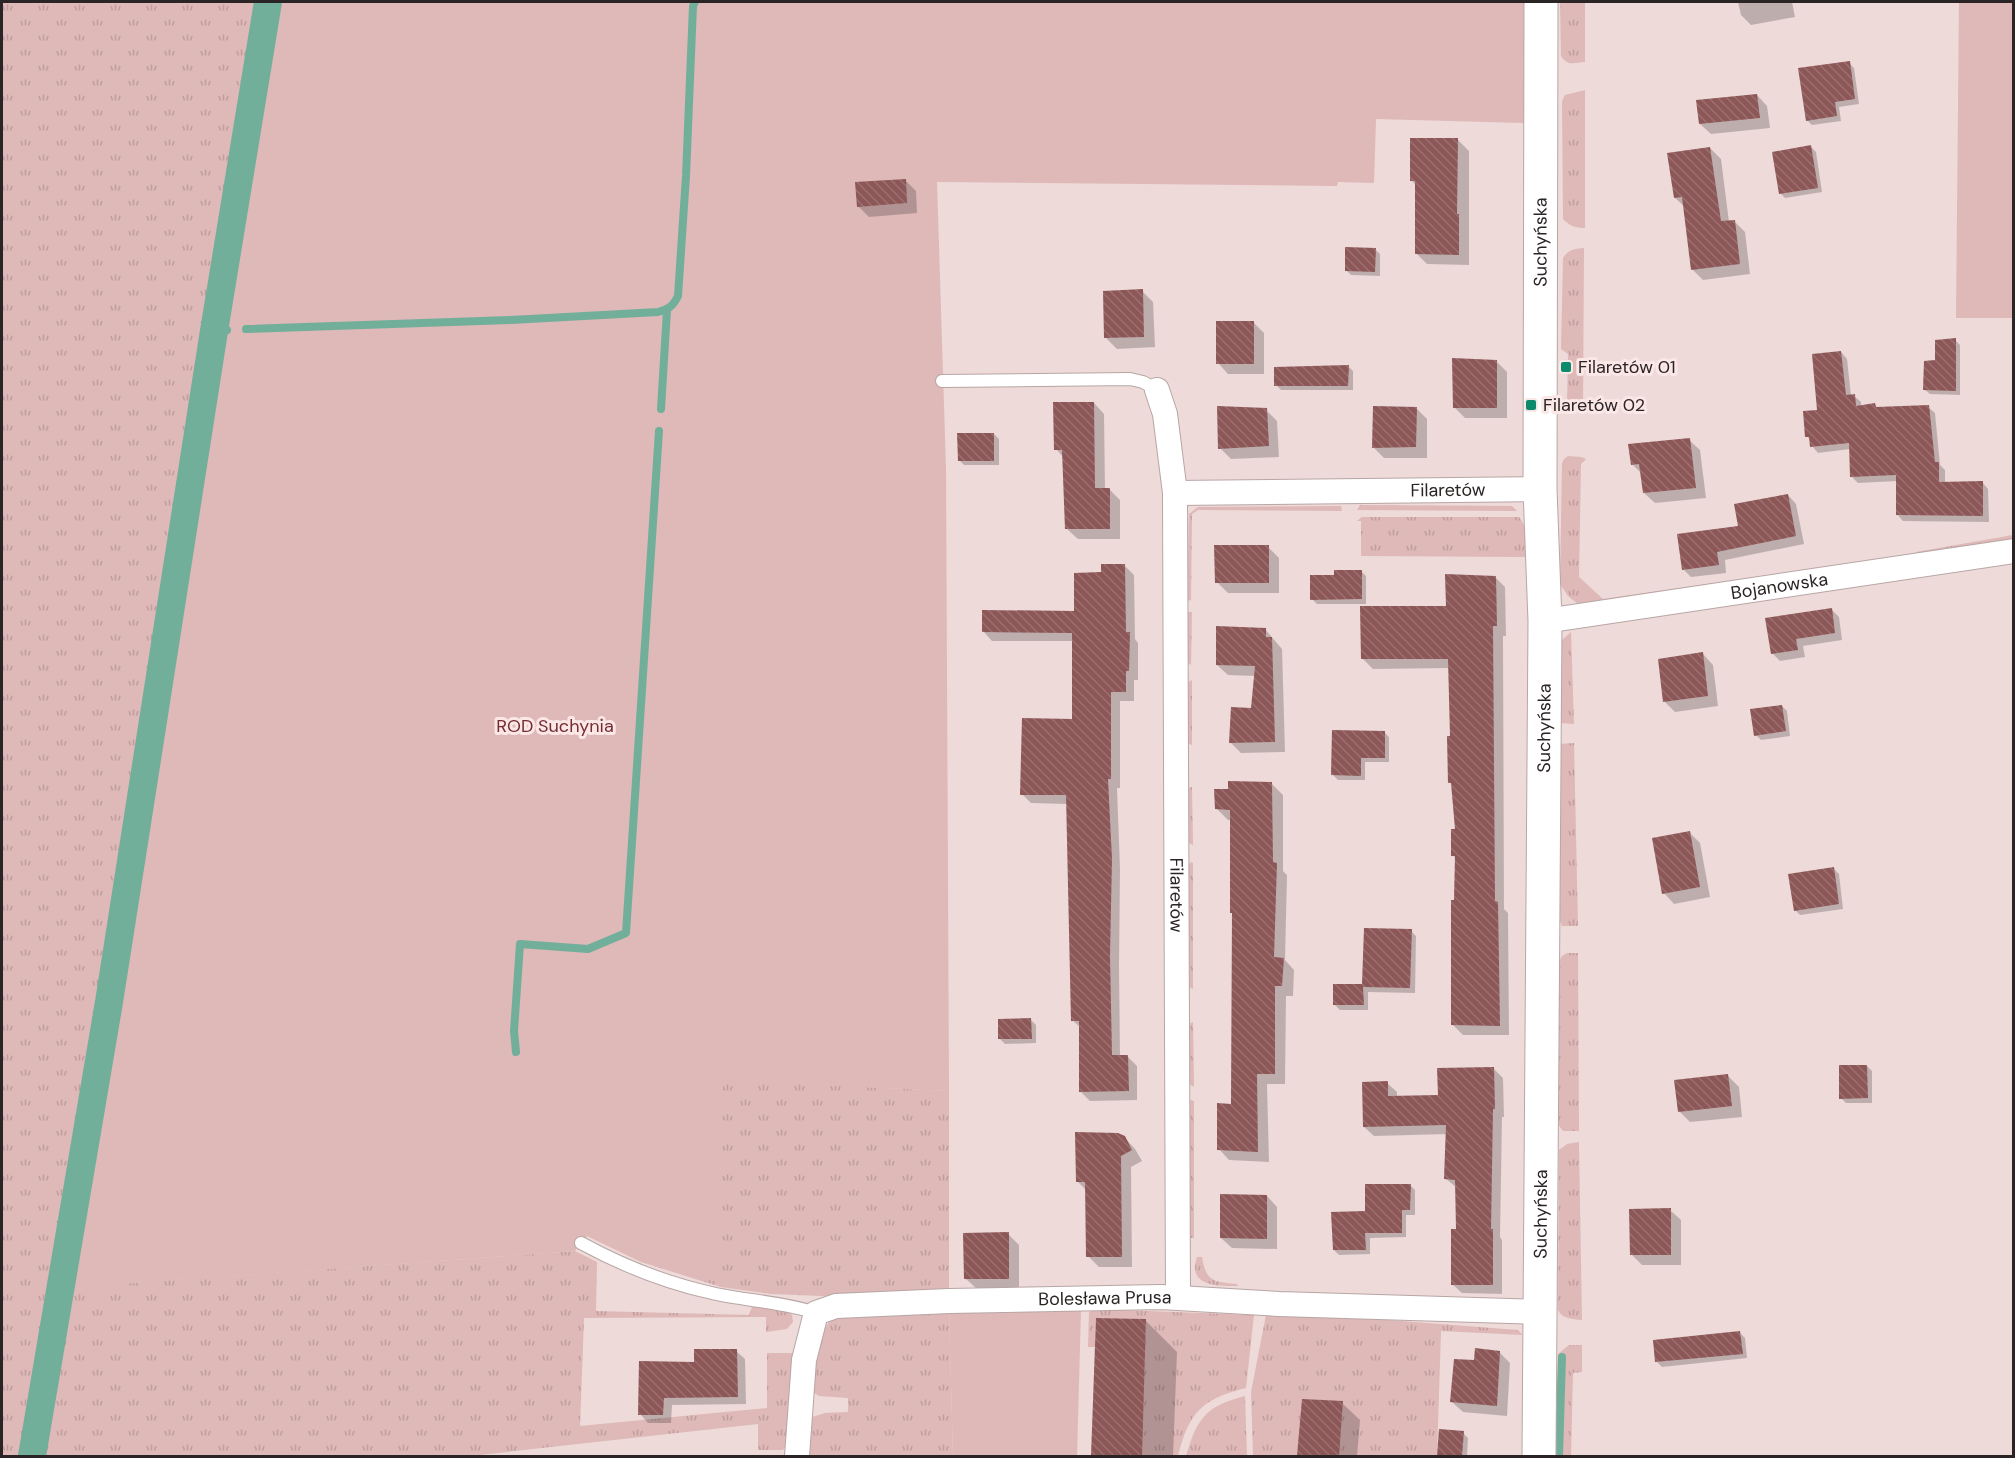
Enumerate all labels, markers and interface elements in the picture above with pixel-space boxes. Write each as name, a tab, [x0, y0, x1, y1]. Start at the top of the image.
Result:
street label: Suchyńska	[1528, 197, 1553, 287]
place label: Filaretów 01	[1578, 355, 1676, 379]
marker: Filaretów 01	[1559, 360, 1573, 374]
place label: Filaretów 02	[1543, 393, 1645, 417]
marker: Filaretów 02	[1524, 398, 1538, 412]
street label: Filaretów	[1410, 478, 1486, 502]
street label: Bojanowska	[1729, 567, 1830, 605]
street label: Suchyńska	[1532, 683, 1557, 773]
park label: ROD Suchynia	[496, 714, 614, 738]
street label: Filaretów	[1164, 858, 1189, 933]
street label: Suchyńska	[1528, 1169, 1553, 1259]
street label: Bolesława Prusa	[1038, 1285, 1172, 1311]

